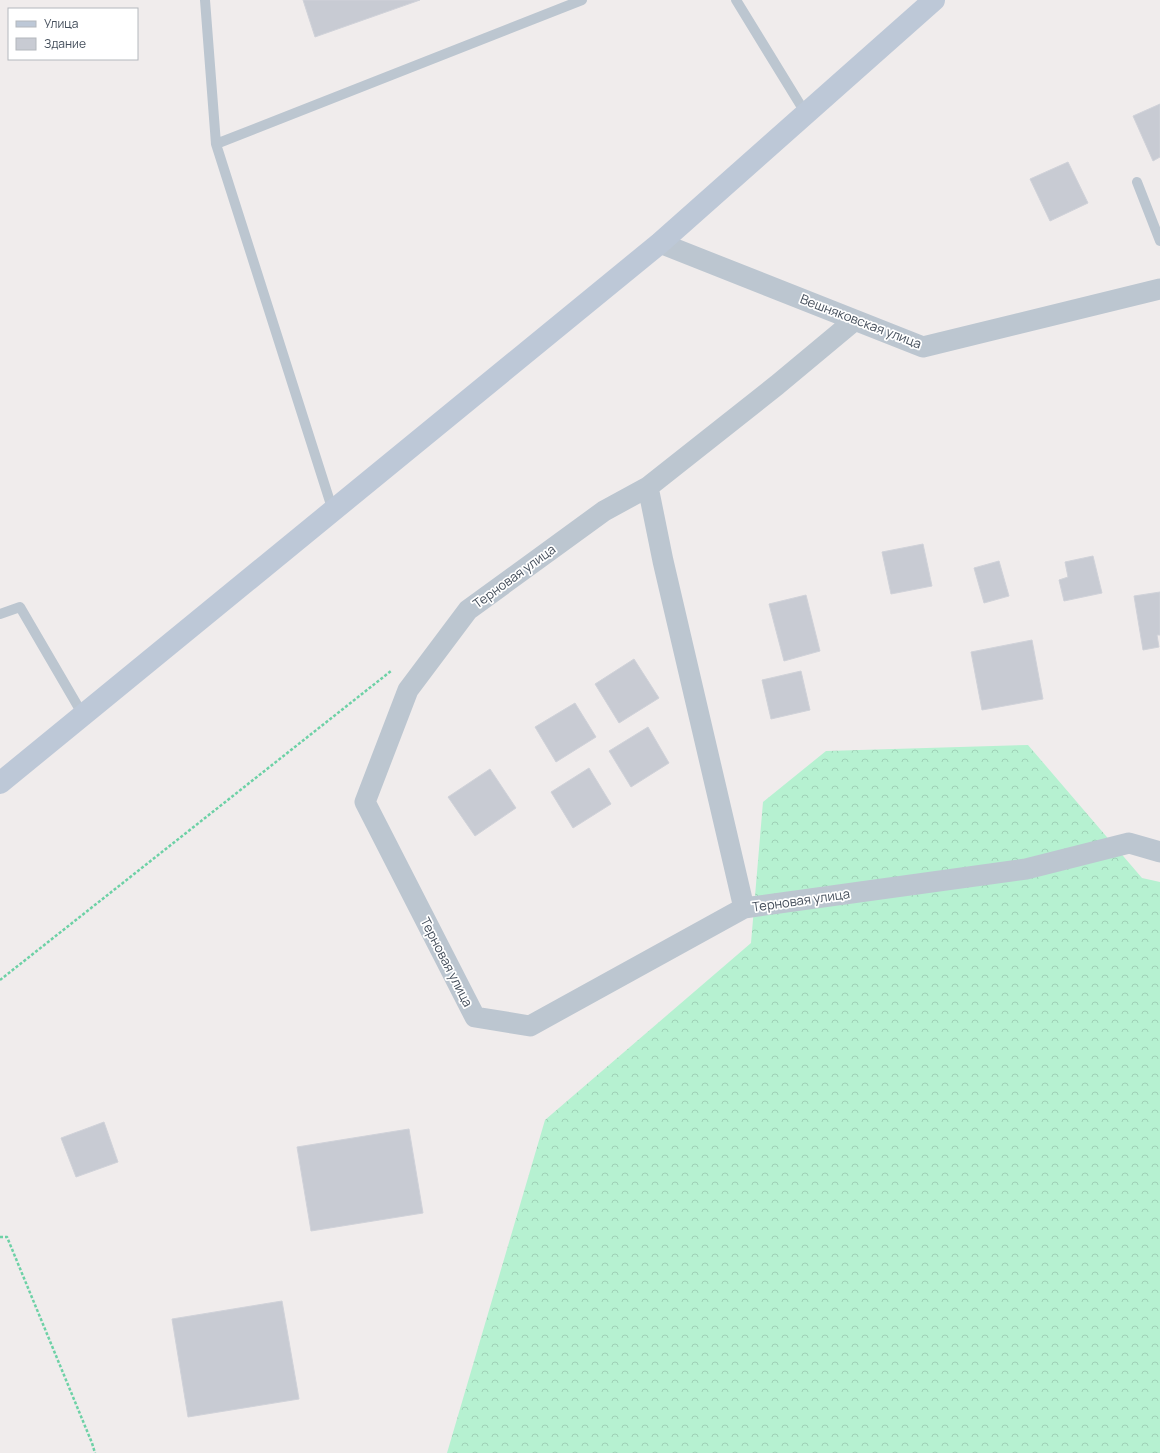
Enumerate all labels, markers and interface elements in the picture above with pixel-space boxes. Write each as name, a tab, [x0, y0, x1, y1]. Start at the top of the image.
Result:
legend	[8, 8, 138, 60]
text: Улица	[44, 15, 78, 32]
text: Здание	[44, 35, 86, 52]
street label: Вешняковская улица	[798, 290, 924, 352]
street label: Терновая улица	[469, 540, 559, 612]
street label: Терновая улица	[751, 884, 851, 916]
street label: Терновая улица	[417, 914, 477, 1010]

